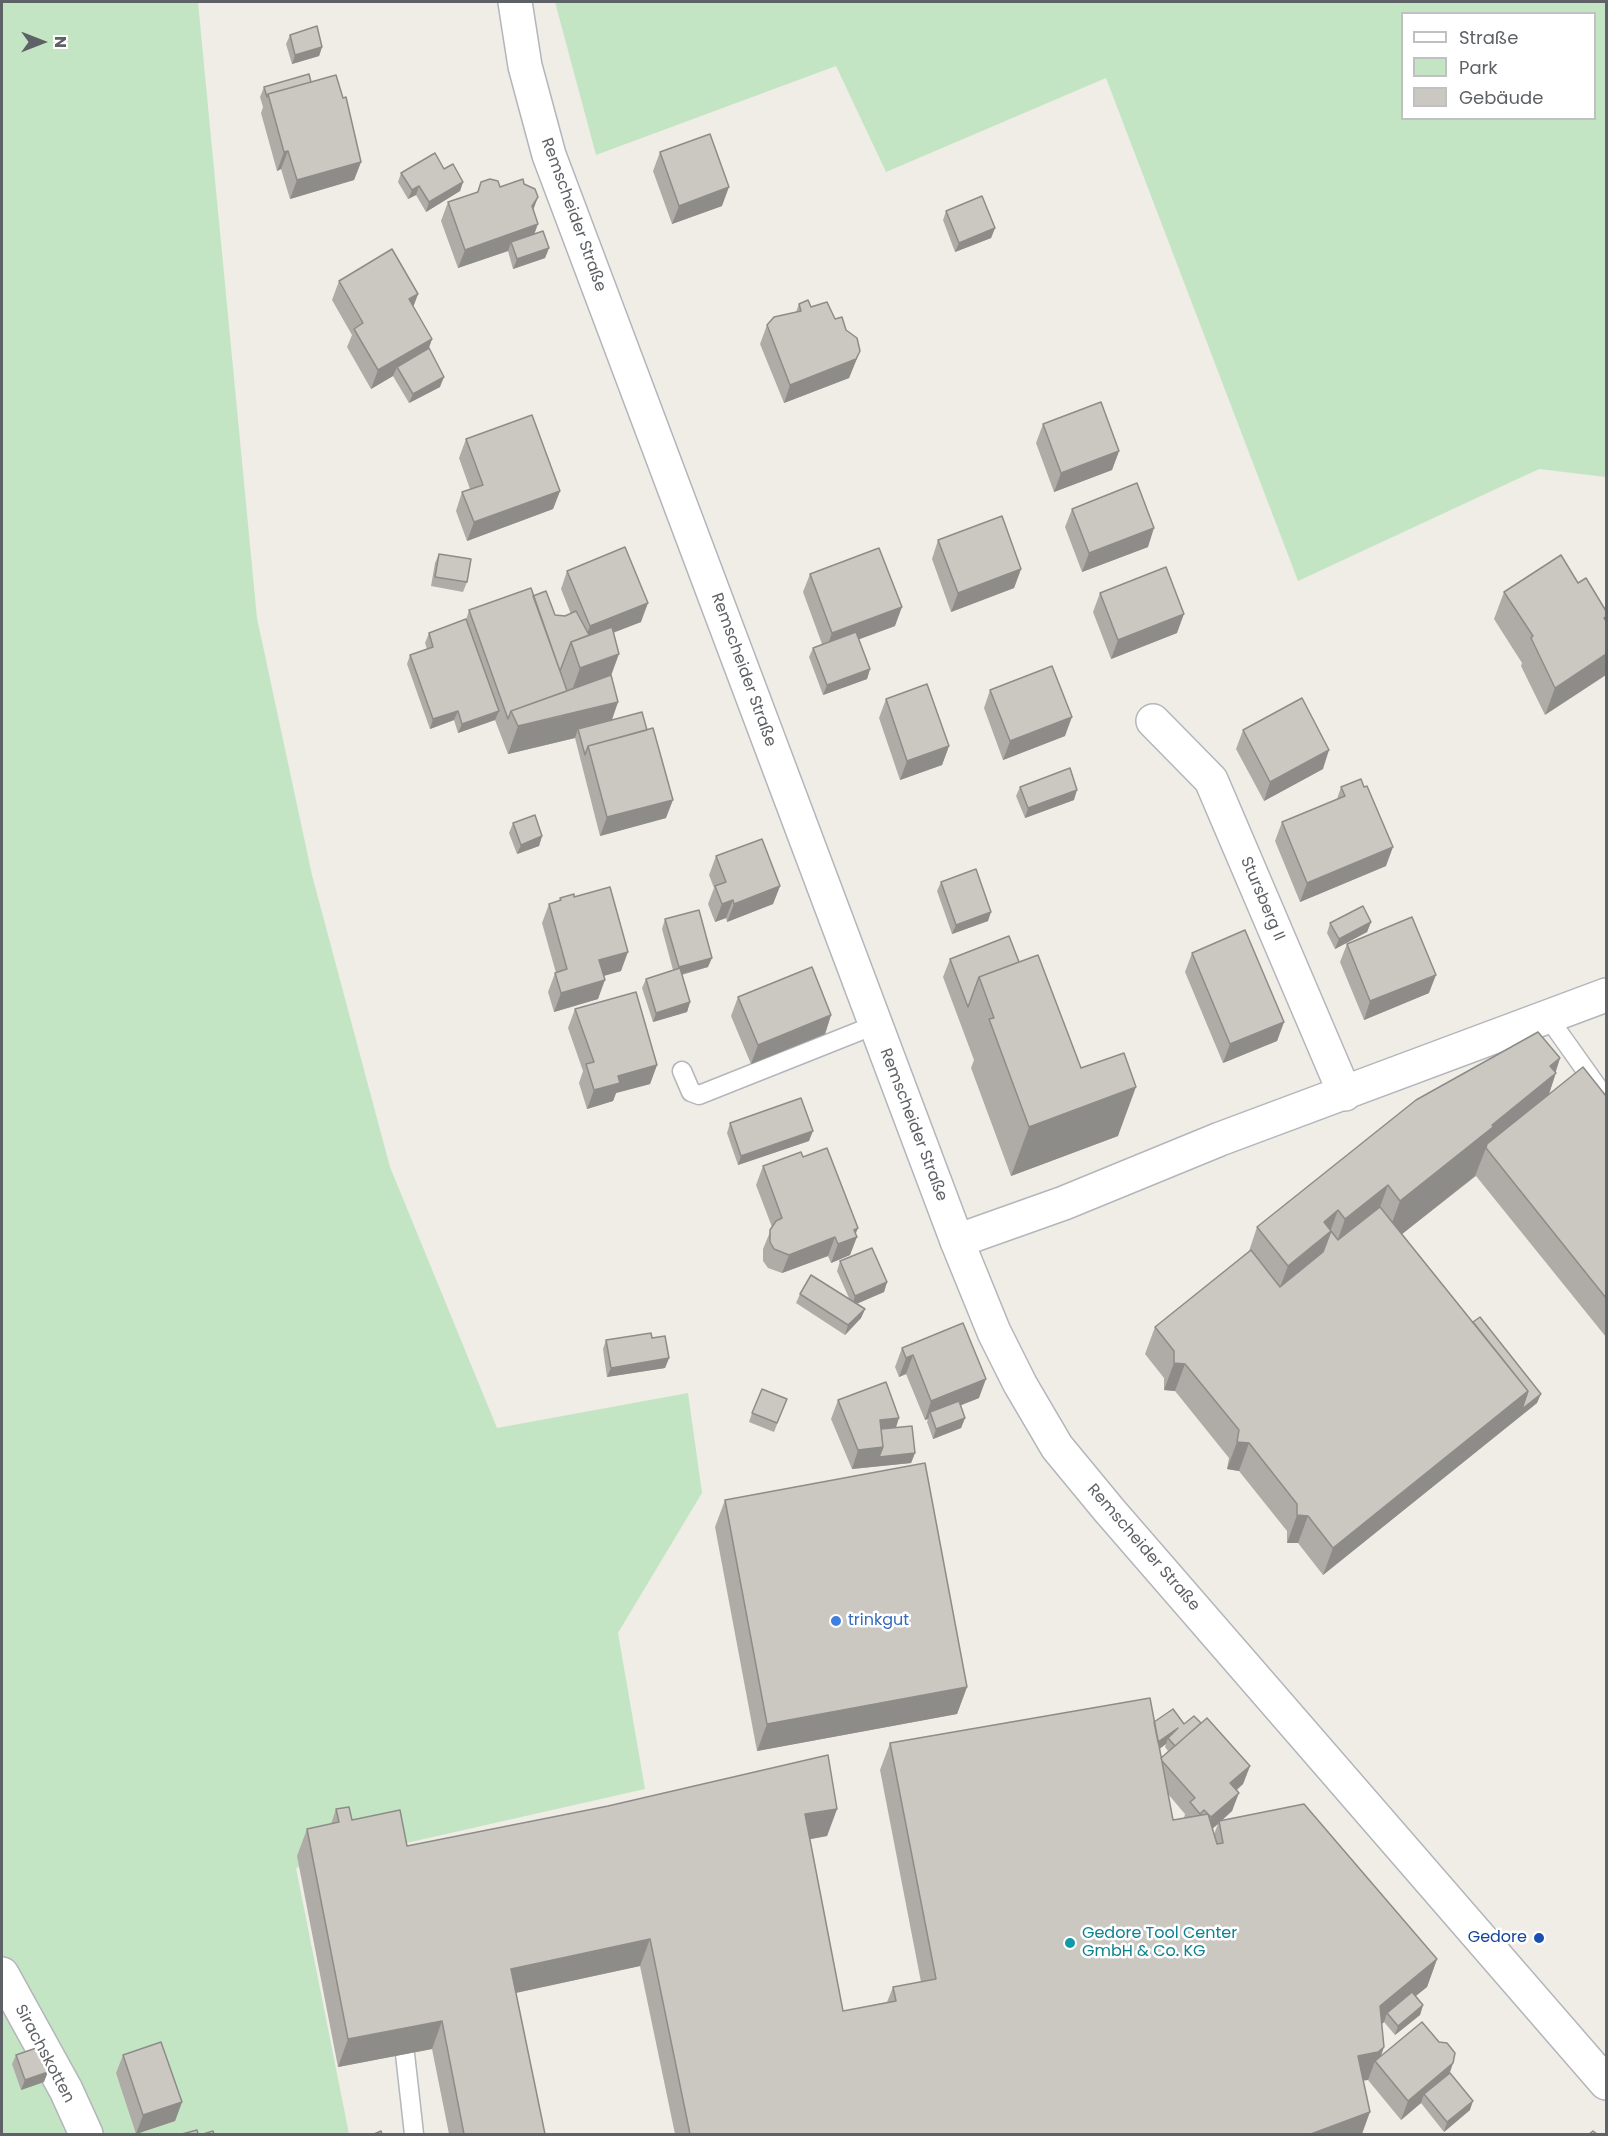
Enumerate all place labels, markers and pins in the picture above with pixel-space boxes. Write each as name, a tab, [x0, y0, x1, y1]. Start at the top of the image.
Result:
place label: trinkgut	[848, 1611, 909, 1631]
marker: trinkgut	[829, 1614, 843, 1628]
place label: Gedore Tool Center GmbH & Co. KG	[1082, 1924, 1237, 1962]
place label: Gedore	[1468, 1928, 1527, 1948]
marker: Gedore	[1532, 1931, 1546, 1945]
marker: Gedore Tool Center GmbH & Co. KG	[1063, 1936, 1077, 1950]

